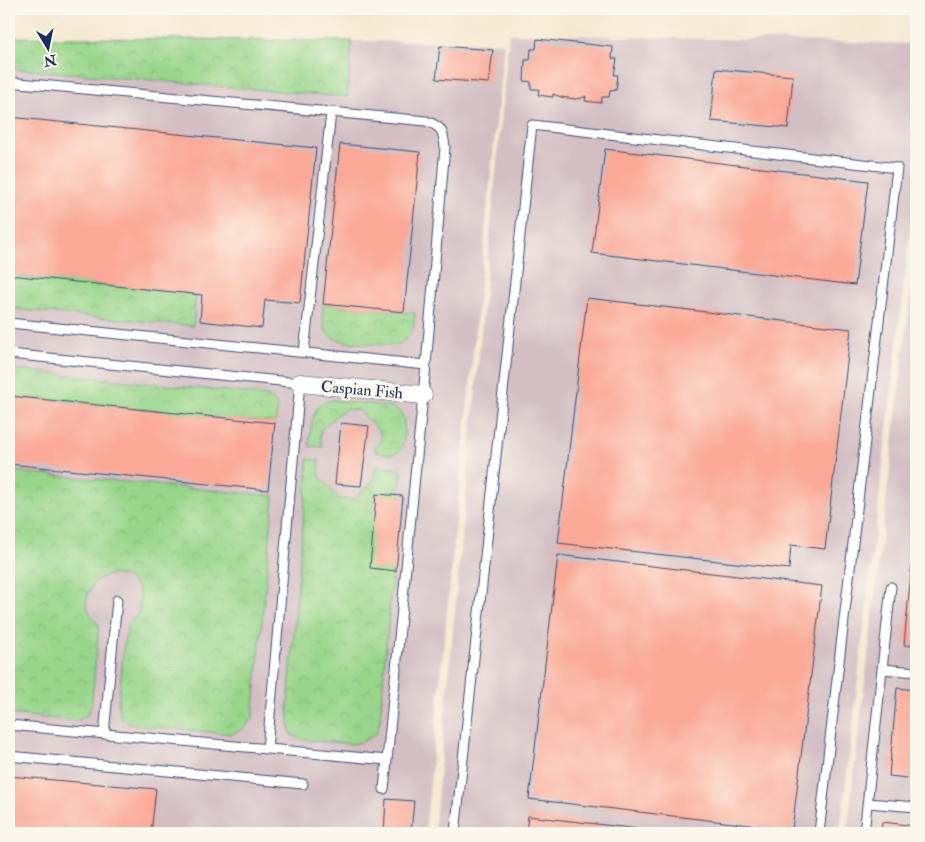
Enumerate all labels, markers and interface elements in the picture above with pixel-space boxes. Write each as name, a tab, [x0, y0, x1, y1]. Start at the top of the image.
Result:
north arrow	[22, 22, 72, 72]
text: N	[42, 51, 59, 70]
street label: Caspian Fish	[320, 376, 404, 405]

